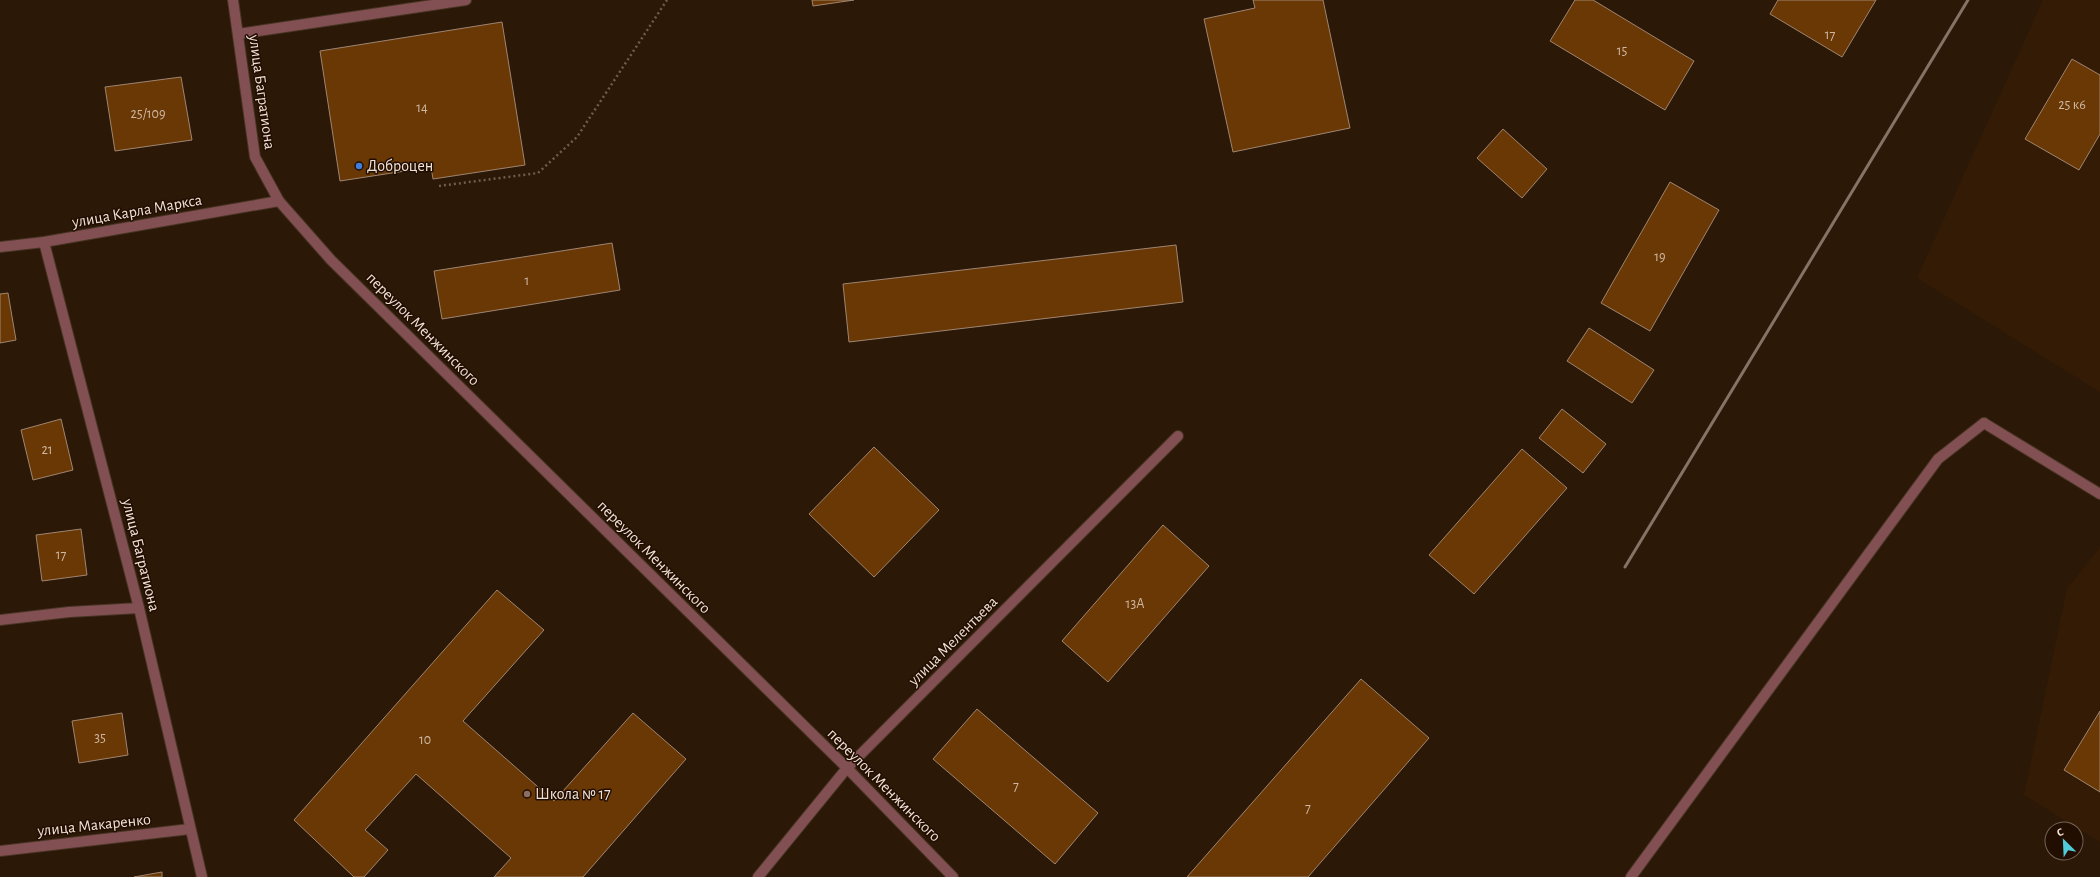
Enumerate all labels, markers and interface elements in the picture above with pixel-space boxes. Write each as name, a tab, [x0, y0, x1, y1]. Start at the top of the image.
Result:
house number: 17	[1825, 28, 1835, 42]
street label: улица Багратиона	[245, 33, 278, 150]
house number: 15	[1617, 44, 1627, 58]
house number: 25 к6	[2058, 98, 2086, 112]
house number: 14	[416, 101, 428, 115]
house number: 25/109	[130, 107, 166, 121]
place label: Доброцен	[367, 158, 433, 174]
marker: Доброцен	[354, 161, 364, 171]
street label: улица Карла Маркса	[70, 192, 203, 231]
house number: 19	[1654, 250, 1666, 264]
street label: переулок Менжинского	[363, 269, 483, 389]
house number: 1	[525, 274, 529, 288]
house number: 21	[41, 443, 53, 457]
street label: улица Багратиона	[118, 496, 163, 613]
street label: переулок Менжинского	[594, 497, 714, 617]
house number: 17	[56, 548, 66, 562]
street label: улица Мелентьева	[905, 593, 1001, 690]
house number: 13А	[1126, 597, 1144, 611]
street label: переулок Менжинского	[824, 725, 944, 845]
house number: 35	[94, 731, 106, 745]
house number: 10	[419, 733, 431, 747]
house number: 7	[1013, 779, 1019, 793]
place label: Школа № 17	[535, 786, 611, 802]
marker: Школа № 17	[522, 789, 532, 799]
house number: 7	[1305, 801, 1311, 815]
street label: улица Макаренко	[36, 811, 152, 840]
north arrow	[2044, 821, 2084, 861]
text: С	[2055, 826, 2065, 839]

